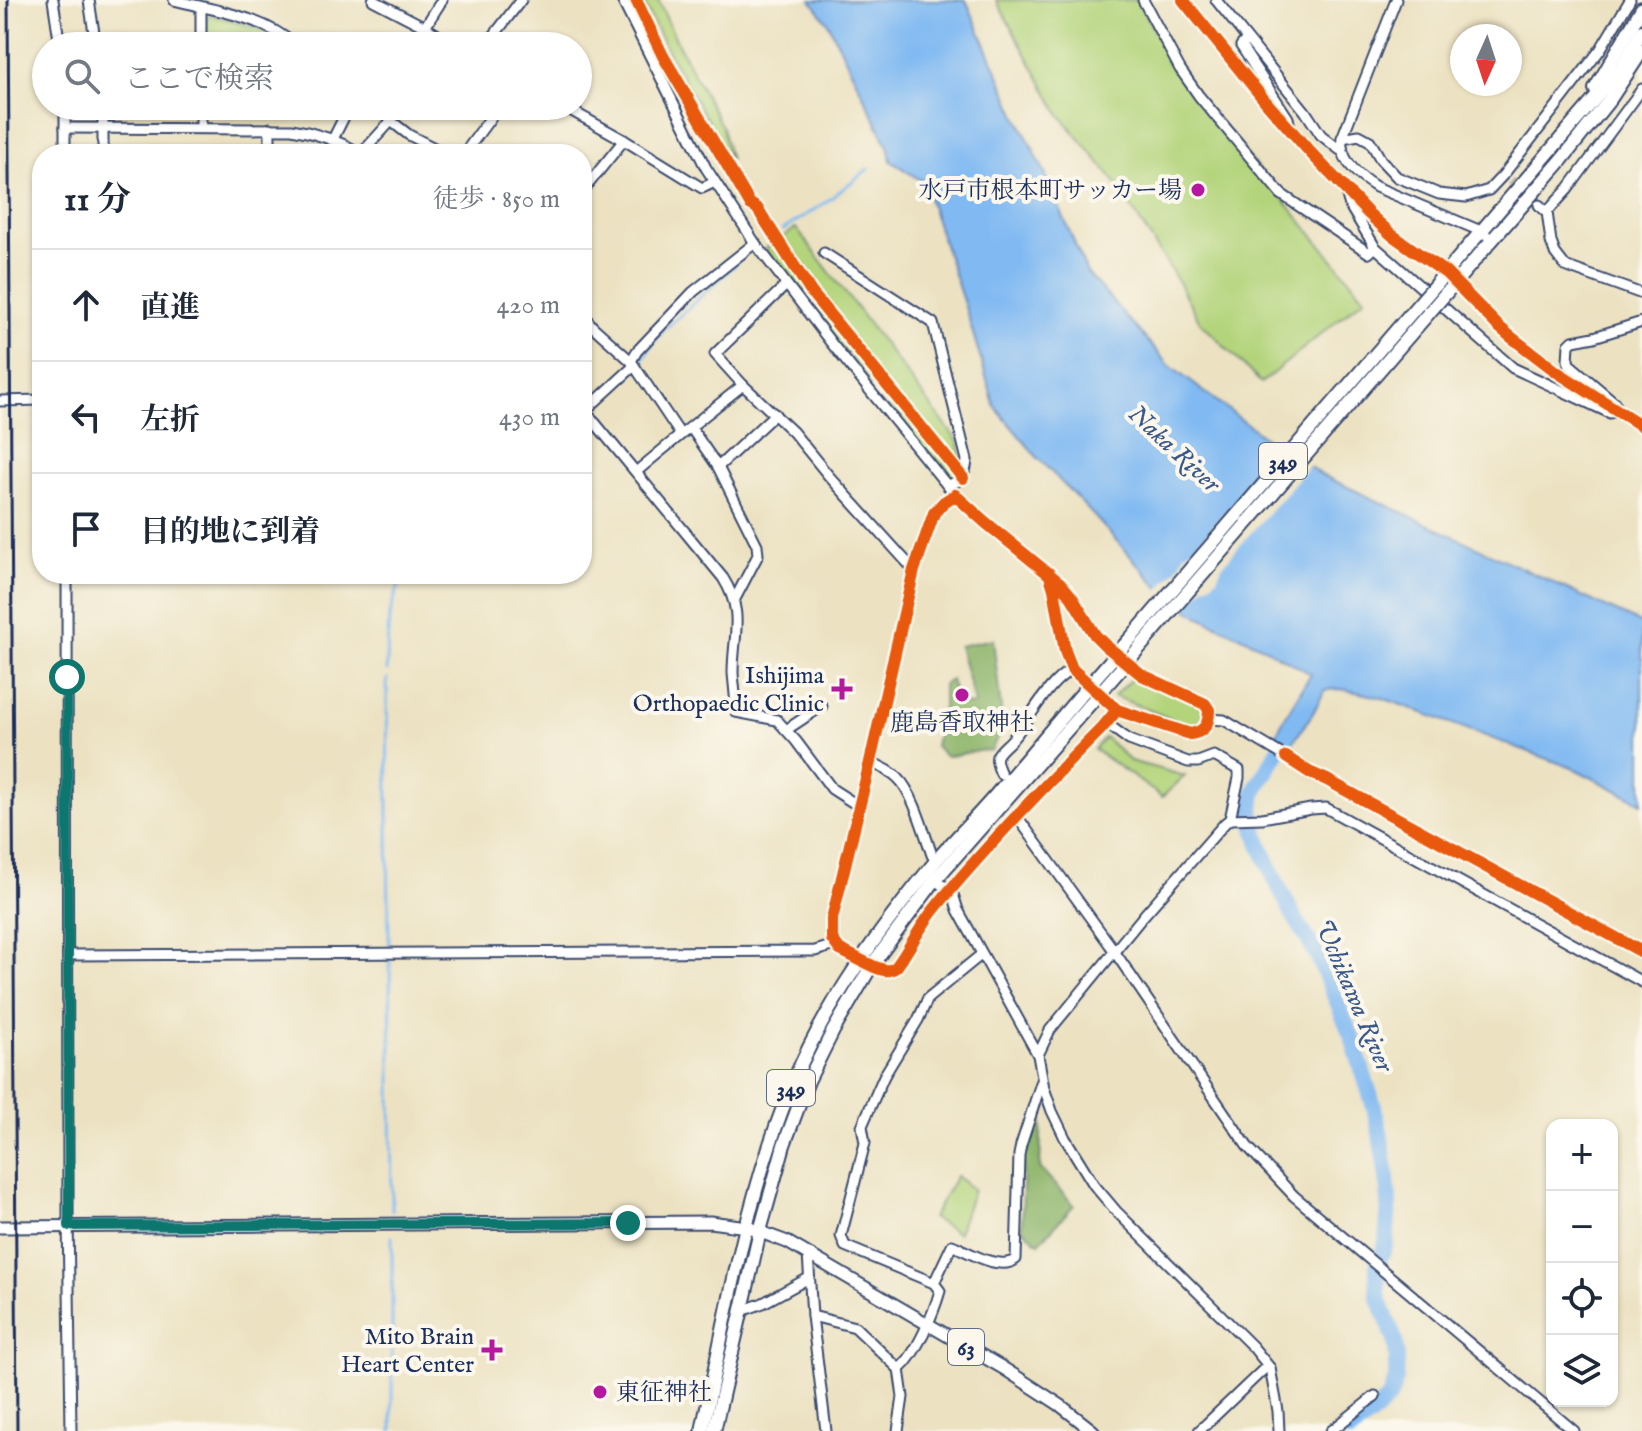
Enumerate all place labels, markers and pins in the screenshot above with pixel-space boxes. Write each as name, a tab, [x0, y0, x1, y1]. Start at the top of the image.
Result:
place label: 水戸市根本町サッカー場	[918, 176, 1182, 207]
marker: 水戸市根本町サッカー場	[1189, 181, 1207, 199]
place label: Ishijima Orthopaedic Clinic	[633, 661, 825, 720]
marker: Ishijima Orthopaedic Clinic	[831, 678, 853, 700]
marker: 鹿島香取神社	[953, 686, 971, 704]
place label: 鹿島香取神社	[890, 708, 1034, 739]
place label: Mito Brain Heart Center	[341, 1322, 474, 1381]
marker: Mito Brain Heart Center	[481, 1339, 503, 1361]
place label: 東征神社	[616, 1378, 712, 1409]
marker: 東征神社	[591, 1383, 609, 1401]

